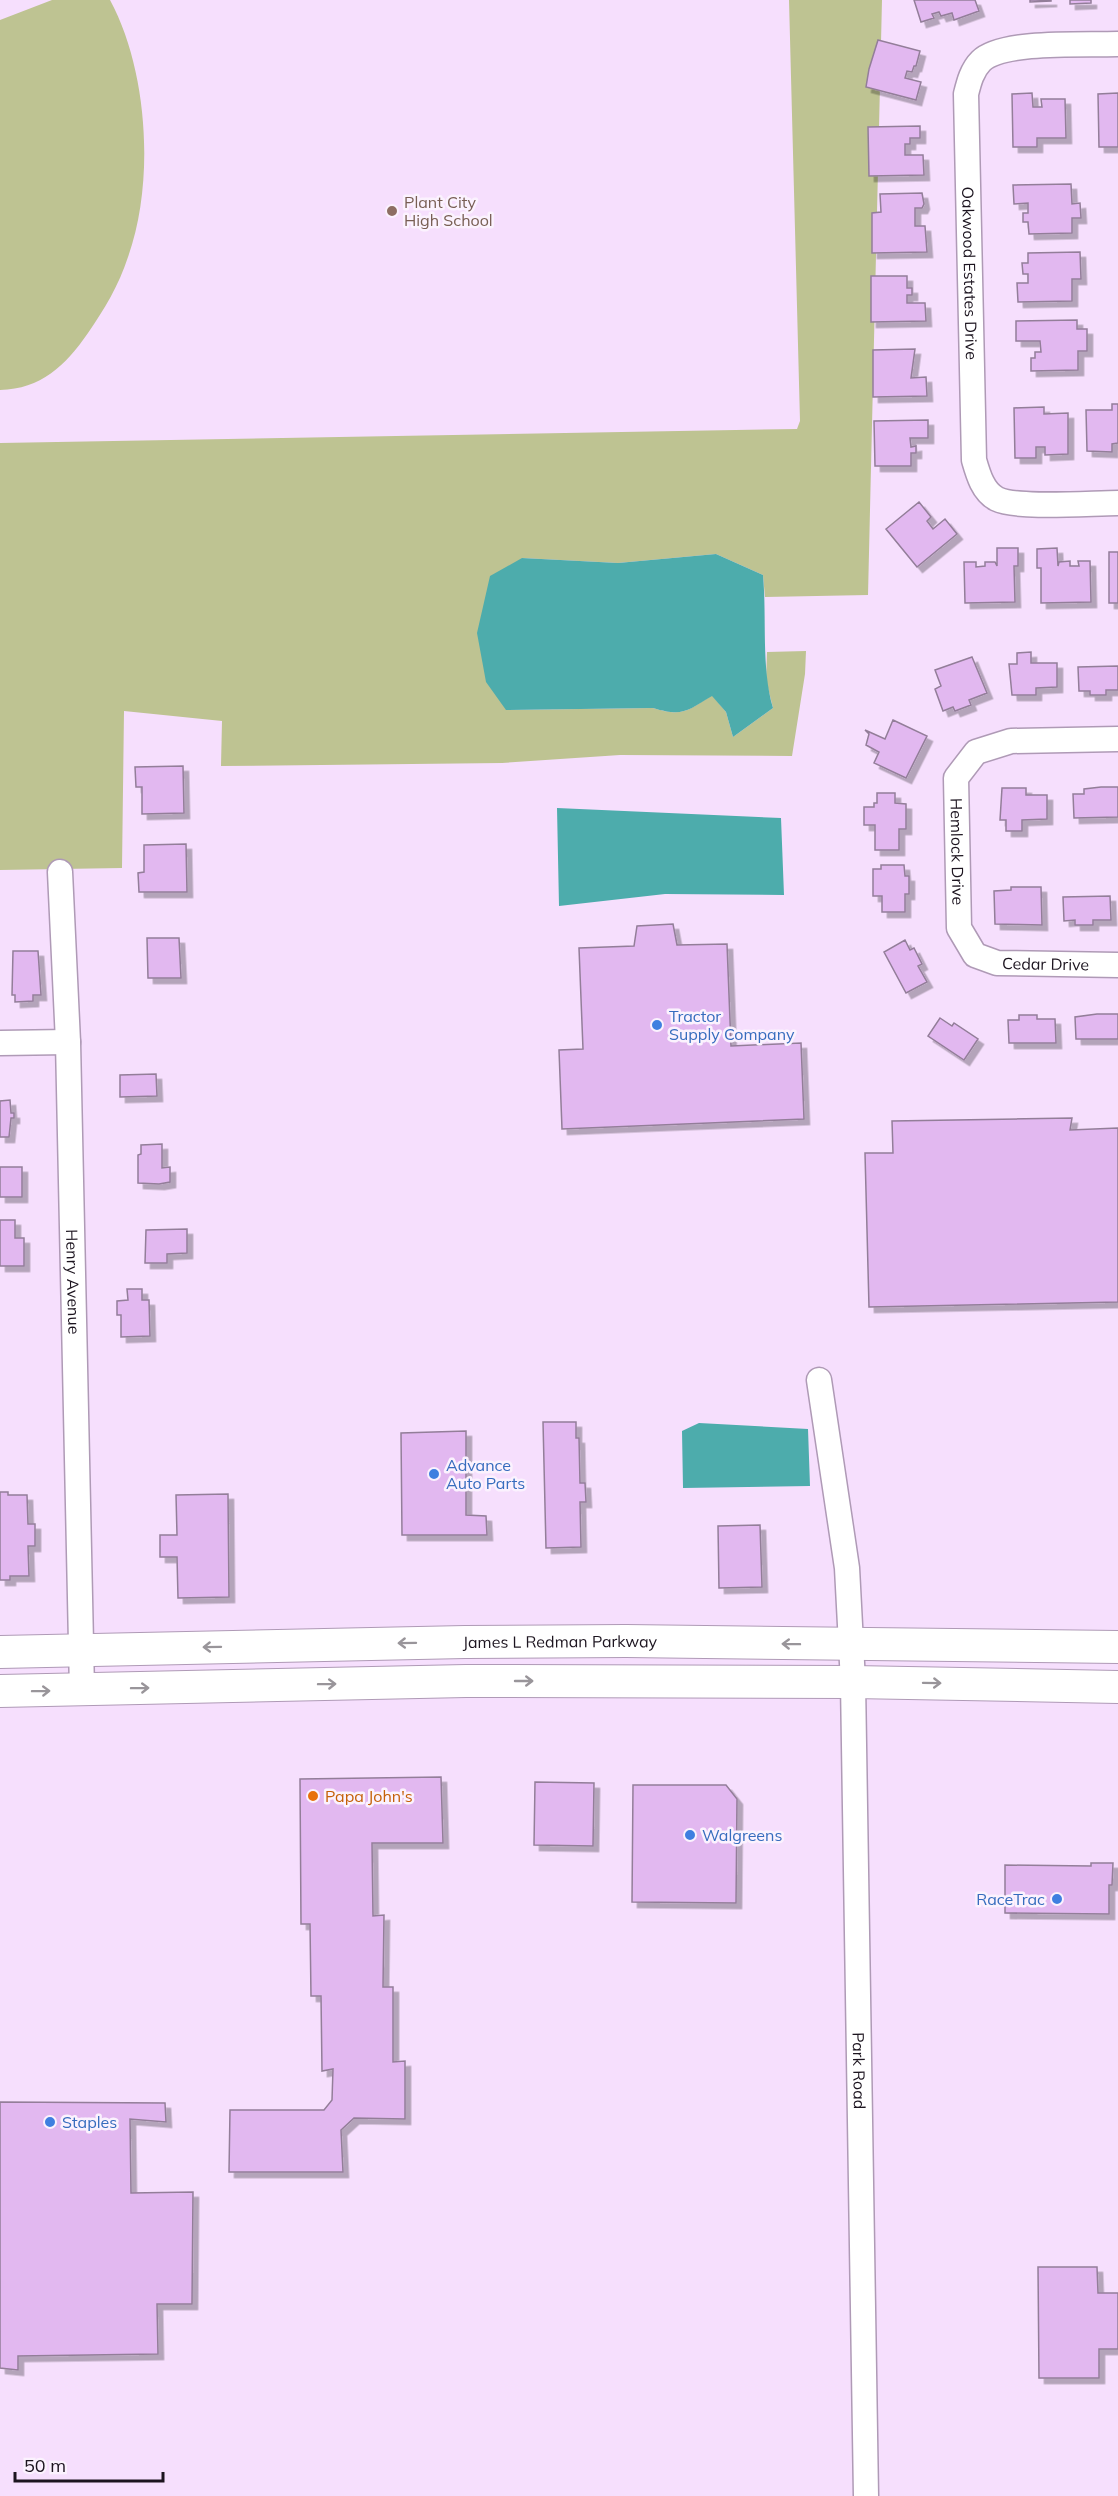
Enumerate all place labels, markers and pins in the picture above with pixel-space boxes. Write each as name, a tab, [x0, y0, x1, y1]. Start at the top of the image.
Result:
place label: Plant City High School	[404, 192, 493, 230]
marker: Plant City High School	[385, 204, 399, 218]
place label: Tractor Supply Company	[669, 1006, 795, 1044]
marker: Tractor Supply Company	[650, 1018, 664, 1032]
place label: Advance Auto Parts	[446, 1455, 525, 1493]
marker: Advance Auto Parts	[427, 1467, 441, 1481]
place label: Papa John's	[325, 1786, 413, 1806]
marker: Papa John's	[306, 1789, 320, 1803]
place label: Walgreens	[702, 1825, 782, 1845]
marker: Walgreens	[683, 1828, 697, 1842]
place label: RaceTrac	[976, 1889, 1045, 1909]
marker: RaceTrac	[1050, 1892, 1064, 1906]
place label: Staples	[62, 2112, 117, 2132]
marker: Staples	[43, 2115, 57, 2129]

